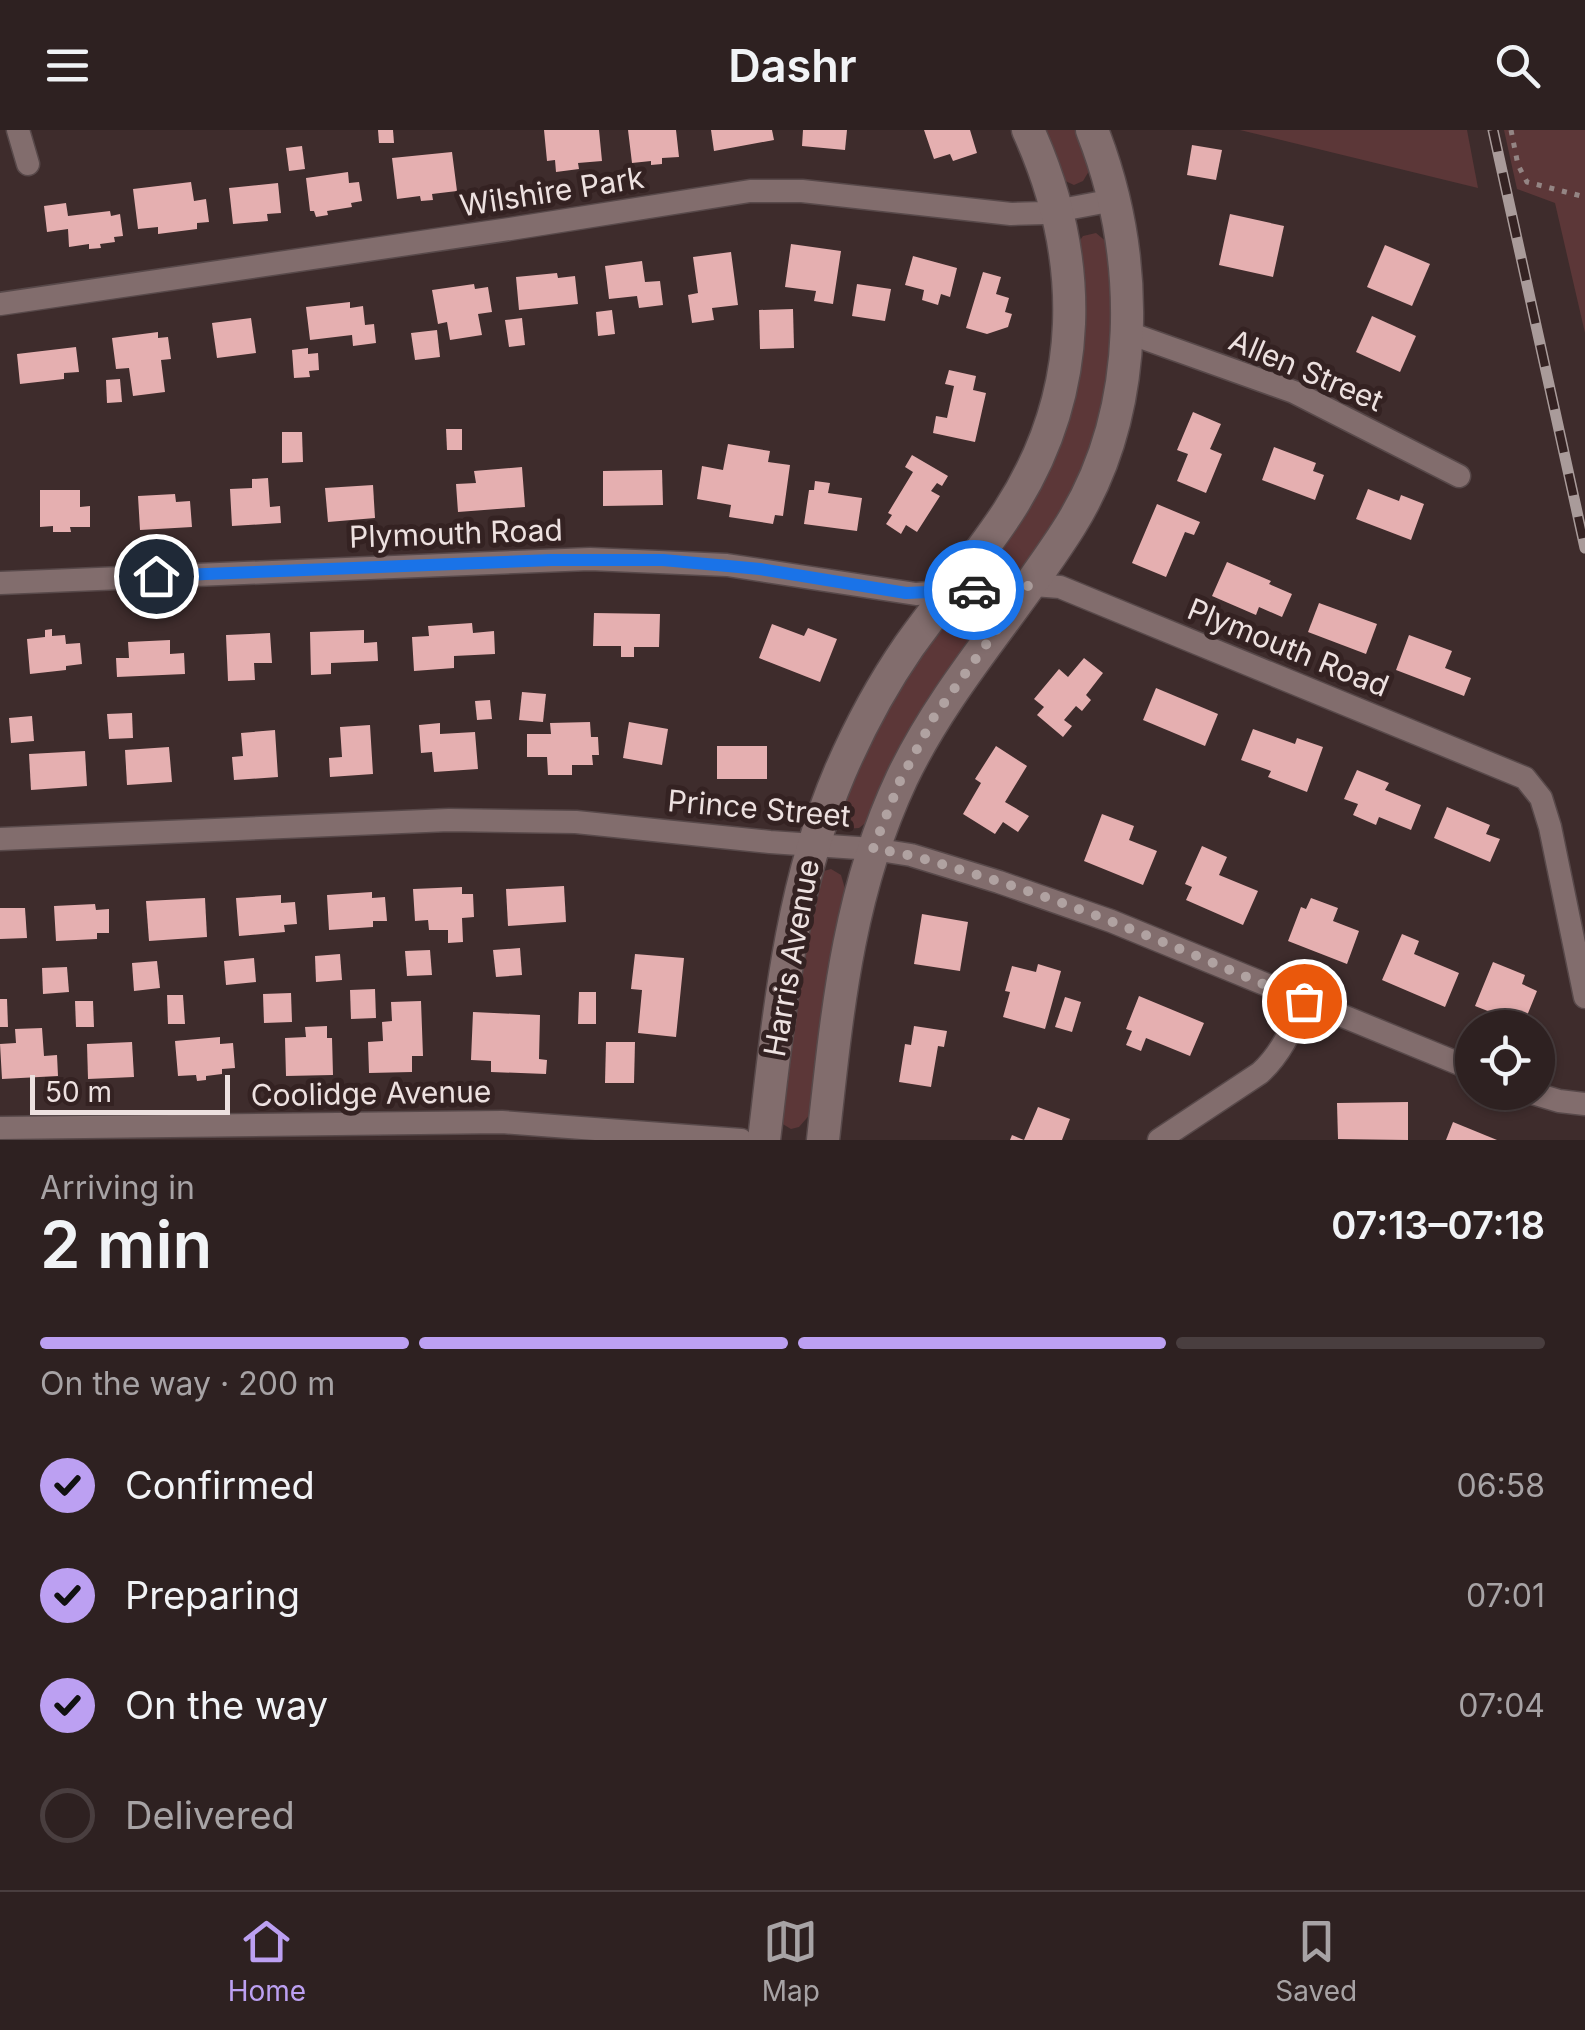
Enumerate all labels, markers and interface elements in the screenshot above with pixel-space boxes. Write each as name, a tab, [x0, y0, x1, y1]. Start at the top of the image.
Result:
icon: menu	[40, 38, 95, 93]
text: Dashr	[728, 38, 857, 93]
icon: search	[1490, 38, 1545, 93]
street label: Wilshire Park	[457, 159, 647, 223]
street label: Allen Street	[1224, 322, 1389, 419]
street label: Plymouth Road	[349, 511, 563, 555]
pin	[114, 534, 199, 619]
courier	[924, 540, 1024, 640]
icon: home	[129, 549, 184, 604]
icon: car	[947, 563, 1002, 618]
street label: Plymouth Road	[1183, 590, 1394, 704]
street label: Prince Street	[666, 782, 852, 834]
street label: Harris Avenue	[756, 856, 826, 1059]
pin	[1262, 959, 1347, 1044]
icon: bag	[1277, 974, 1332, 1029]
map controls	[1455, 1010, 1555, 1110]
button: locate	[1455, 1010, 1555, 1110]
scale bar	[30, 1070, 230, 1114]
street label: Coolidge Avenue	[250, 1073, 492, 1113]
text: 50 m	[45, 1075, 112, 1109]
text: Arriving in	[40, 1168, 195, 1207]
text: 07:13–07:18	[1331, 1202, 1545, 1248]
text: 2 min	[40, 1205, 212, 1284]
text: On the way · 200 m	[40, 1364, 335, 1403]
icon: check	[40, 1458, 95, 1513]
text: Confirmed	[125, 1462, 315, 1508]
text: 06:58	[1457, 1466, 1545, 1505]
icon: check	[40, 1568, 95, 1623]
text: Preparing	[125, 1572, 300, 1618]
text: 07:01	[1466, 1576, 1545, 1615]
icon: check	[40, 1678, 95, 1733]
text: On the way	[125, 1682, 328, 1728]
text: 07:04	[1458, 1686, 1545, 1725]
text: Delivered	[125, 1792, 295, 1838]
tab: Home	[228, 1914, 306, 2008]
tab: Map	[762, 1914, 820, 2008]
tab: Saved	[1275, 1914, 1357, 2008]

